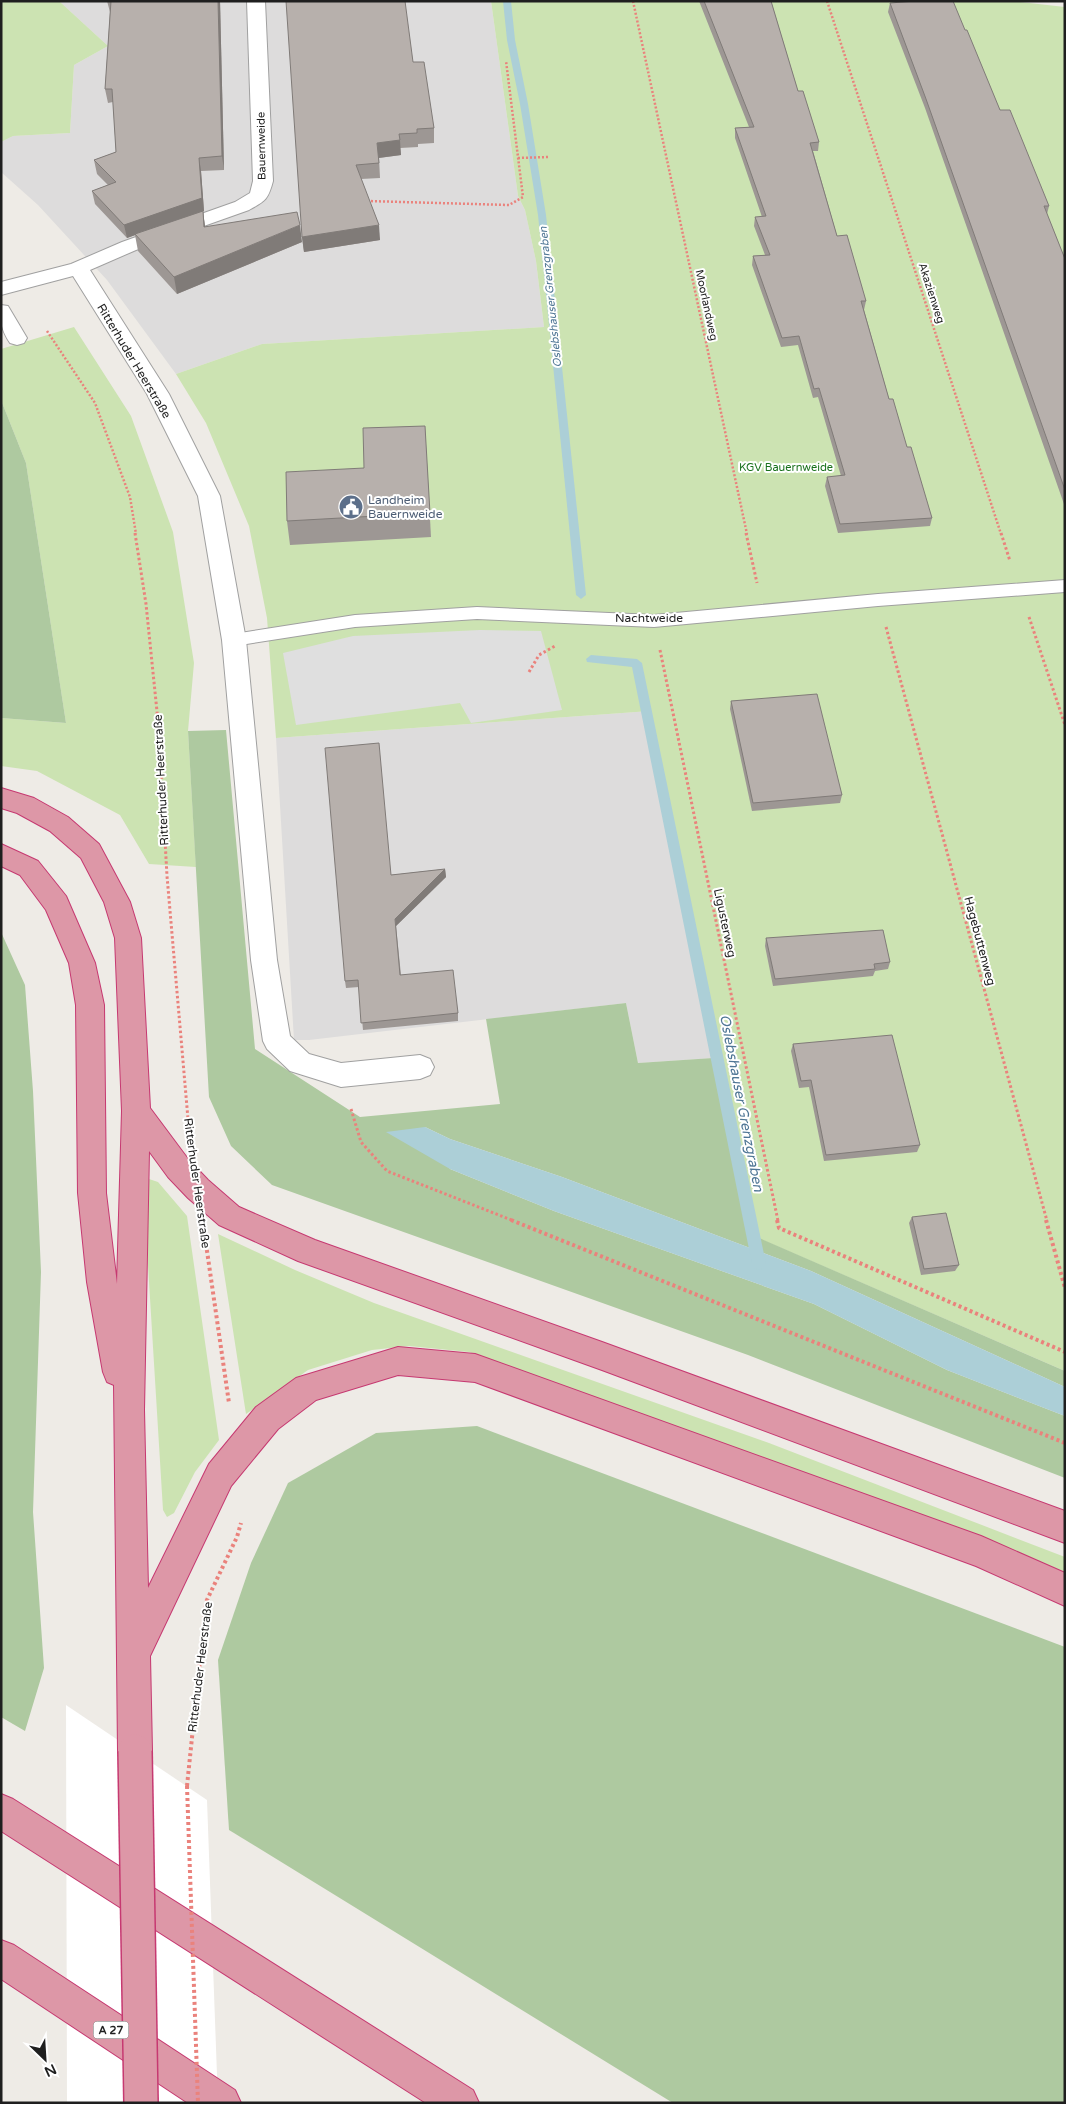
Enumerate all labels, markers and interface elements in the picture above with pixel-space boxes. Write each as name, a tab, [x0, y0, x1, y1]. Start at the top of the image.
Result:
street label: Bauernweide	[254, 112, 269, 180]
water label: Oslebshauser Grenzgraben	[537, 226, 564, 368]
street label: Akazienweg	[916, 261, 947, 325]
street label: Moorlandweg	[693, 268, 720, 342]
street label: Ritterhuder Heerstraße	[94, 301, 174, 421]
park label: KGV Bauernweide	[739, 461, 833, 474]
place label: Landheim Bauernweide	[368, 493, 443, 521]
public building icon: Landheim Bauernweide	[338, 494, 364, 520]
street label: Nachtweide	[615, 611, 683, 625]
street label: Ritterhuder Heerstraße	[151, 714, 171, 846]
street label: Ligusterweg	[711, 887, 739, 959]
street label: Hagebuttenweg	[961, 895, 999, 987]
water label: Oslebshauser Grenzgraben	[716, 1013, 767, 1194]
street label: Ritterhuder Heerstraße	[181, 1117, 213, 1249]
street label: Ritterhuder Heerstraße	[185, 1601, 215, 1733]
road number: A 27	[94, 2022, 128, 2038]
north arrow	[20, 2034, 70, 2084]
text: N	[42, 2060, 59, 2080]

